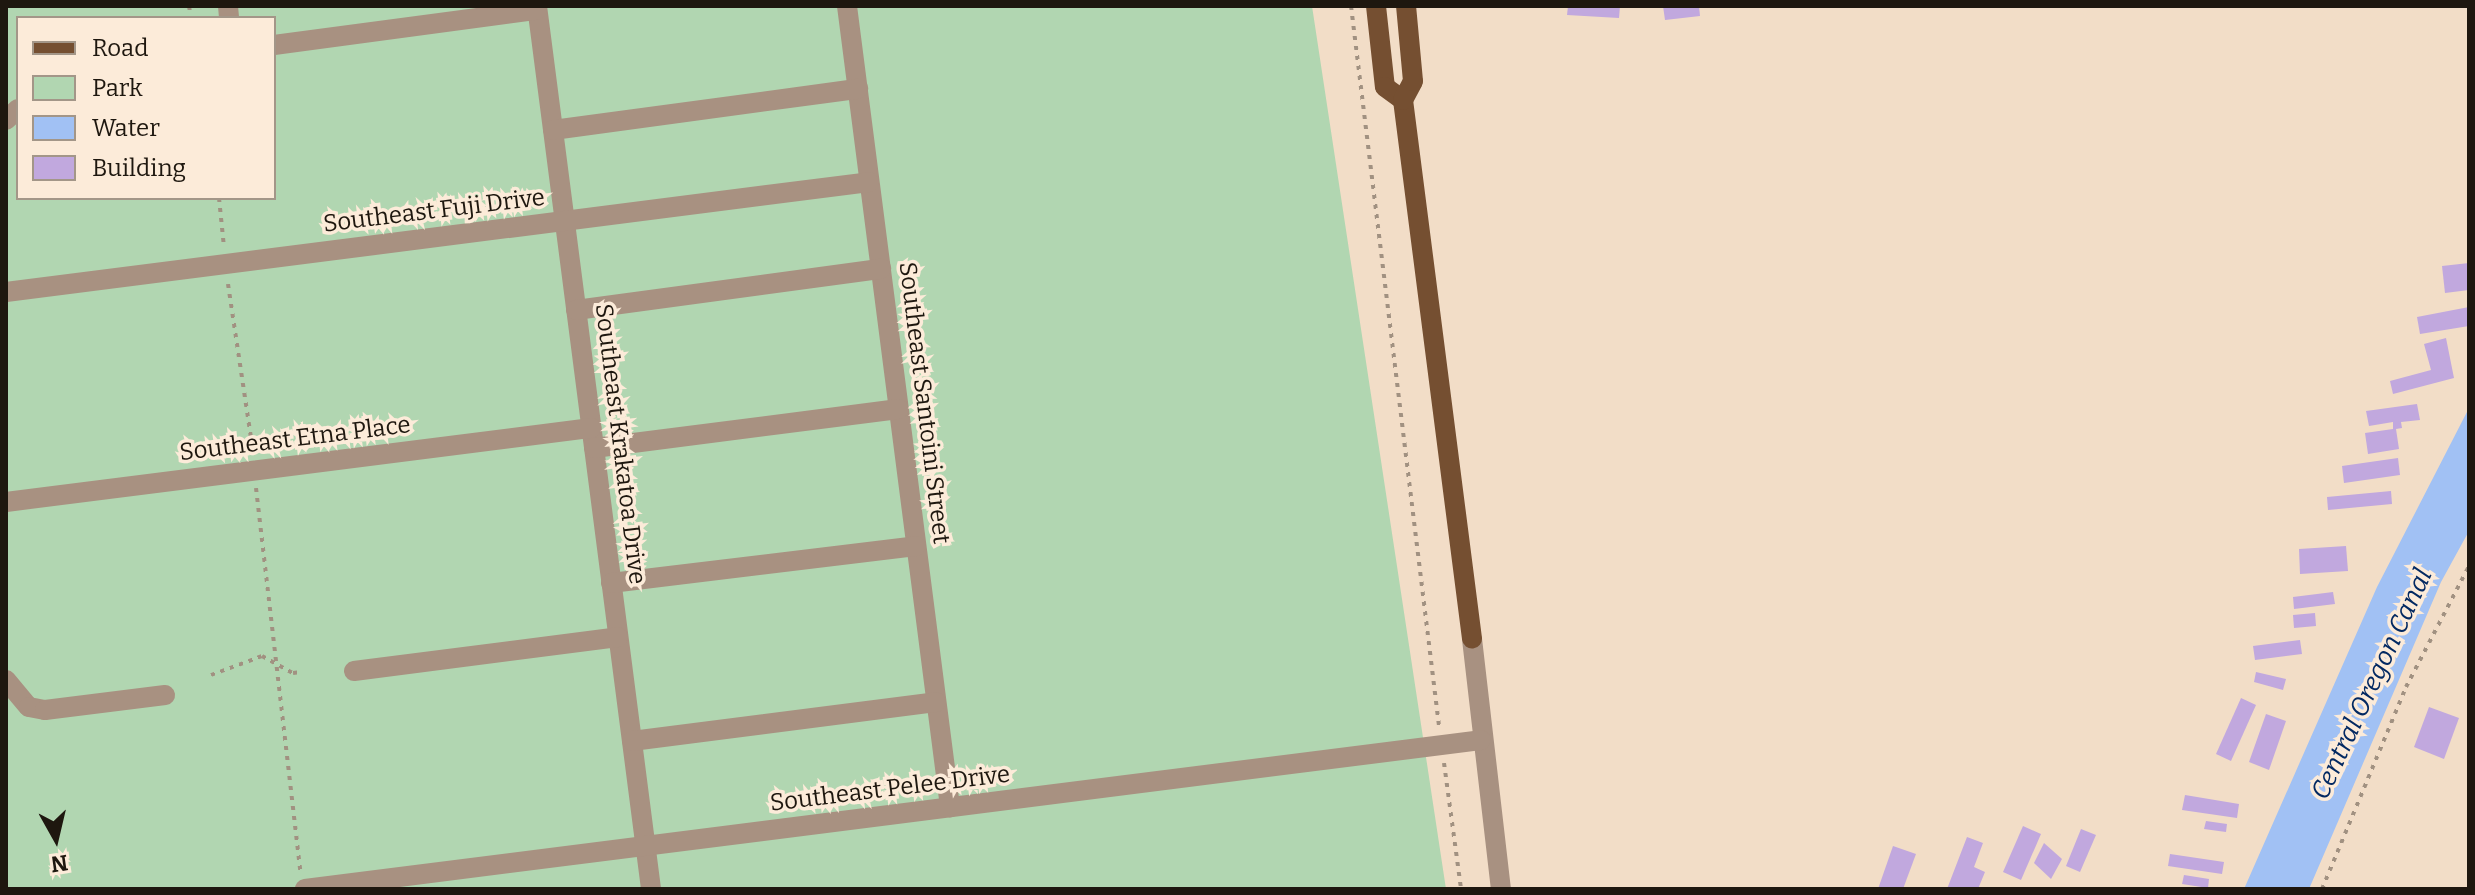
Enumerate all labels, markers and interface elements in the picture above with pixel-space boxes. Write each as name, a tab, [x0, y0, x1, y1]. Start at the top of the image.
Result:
legend	[16, 16, 276, 200]
text: Road	[92, 34, 148, 62]
text: Park	[92, 74, 143, 102]
text: Water	[92, 114, 160, 142]
text: Building	[92, 154, 186, 182]
street label: Southeast Fuji Drive	[322, 183, 546, 239]
street label: Southeast Santoini Street	[892, 260, 956, 546]
street label: Southeast Krakatoa Drive	[589, 302, 651, 586]
street label: Southeast Etna Place	[178, 411, 412, 467]
water label: Central Oregon Canal	[2305, 564, 2439, 804]
street label: Southeast Pelee Drive	[768, 760, 1012, 818]
north arrow	[16, 799, 96, 879]
text: N	[49, 849, 70, 878]

